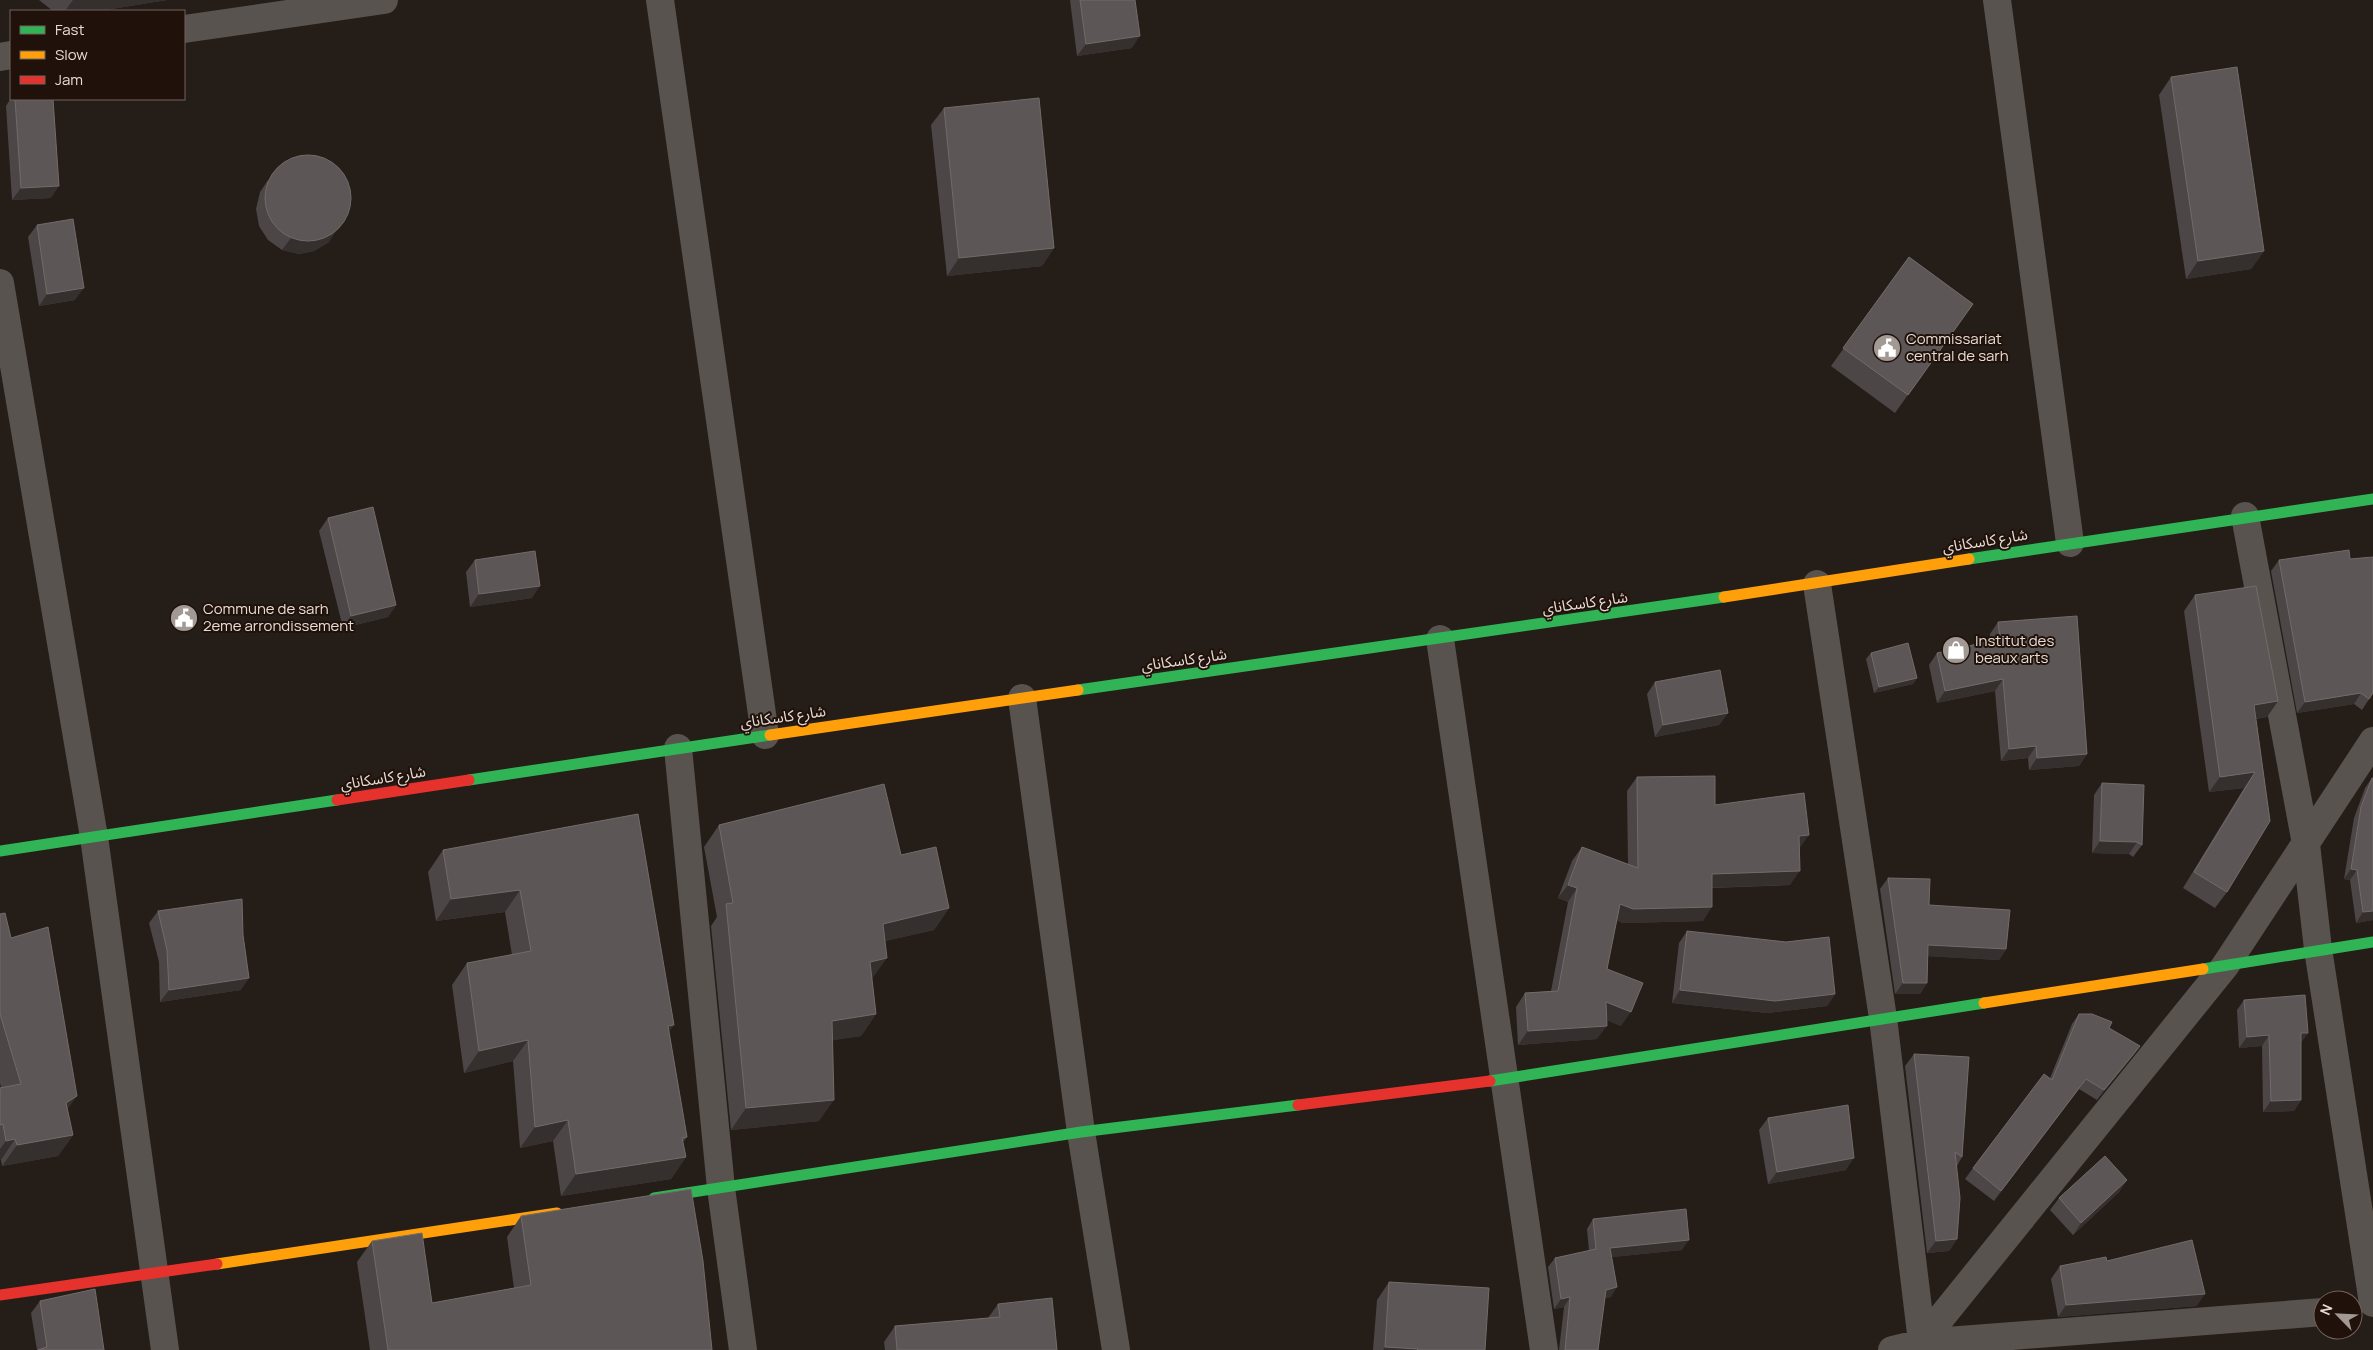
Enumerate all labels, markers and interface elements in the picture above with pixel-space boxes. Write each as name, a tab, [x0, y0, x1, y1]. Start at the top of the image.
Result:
legend	[10, 10, 185, 100]
text: Fast	[55, 19, 84, 40]
text: Slow	[55, 44, 88, 65]
text: Jam	[55, 69, 83, 90]
place label: Commissariat central de sarh	[1906, 328, 2009, 366]
public building icon: Commissariat central de sarh	[1872, 333, 1902, 363]
street label: شارع كاسكاناي	[1941, 523, 2030, 560]
street label: شارع كاسكاناي	[1541, 586, 1630, 621]
place label: Commune de sarh 2eme arrondissement	[203, 598, 354, 636]
public building icon: Commune de sarh 2eme arrondissement	[169, 603, 199, 633]
place label: Institut des beaux arts	[1975, 630, 2054, 668]
shop icon: Institut des beaux arts	[1941, 635, 1971, 665]
street label: شارع كاسكاناي	[1140, 643, 1229, 678]
street label: شارع كاسكاناي	[739, 700, 828, 735]
street label: شارع كاسكاناي	[339, 760, 428, 797]
north arrow	[2313, 1290, 2363, 1340]
text: N	[2315, 1301, 2336, 1318]

